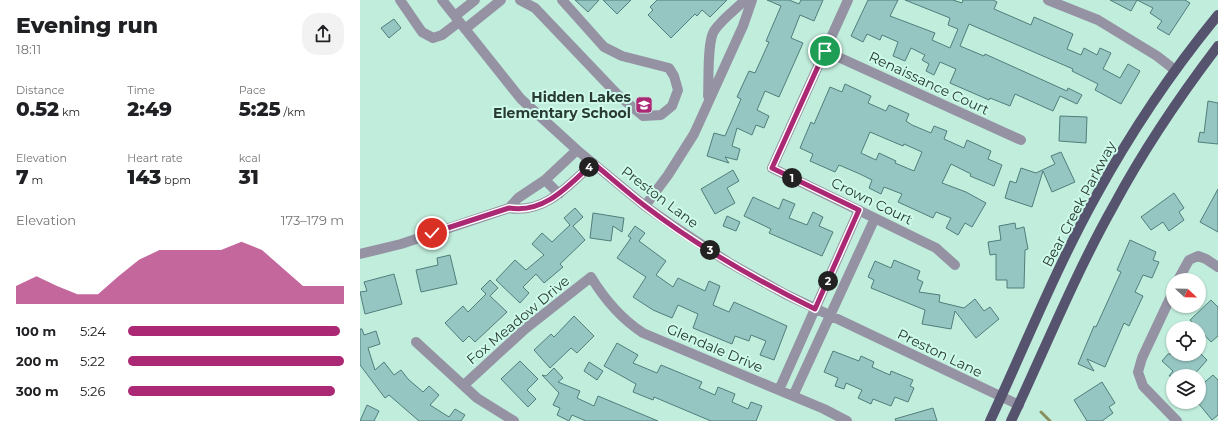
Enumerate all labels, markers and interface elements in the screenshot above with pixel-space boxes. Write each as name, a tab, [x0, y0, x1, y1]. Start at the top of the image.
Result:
text: Evening run	[16, 12, 158, 39]
button: share	[302, 13, 344, 55]
pin	[808, 34, 842, 68]
icon: arrive	[814, 40, 836, 62]
text: 18:11	[16, 41, 41, 57]
street label: Renaissance Court	[866, 47, 992, 119]
text: Distance	[16, 83, 64, 97]
text: Time	[127, 83, 155, 97]
text: Pace	[239, 83, 266, 97]
place label: Hidden Lakes Elementary School	[493, 88, 632, 122]
school or university icon: Hidden Lakes Elementary School	[634, 95, 654, 115]
text: 0.52	[16, 97, 59, 121]
text: 2:49	[127, 97, 172, 121]
text: 5:25	[239, 97, 281, 121]
text: km	[59, 105, 80, 119]
text: /km	[281, 105, 305, 119]
street label: Bear Creek Parkway	[1038, 138, 1120, 270]
text: Elevation	[16, 151, 67, 165]
text: Heart rate	[127, 151, 183, 165]
text: kcal	[239, 151, 261, 165]
pin: 4	[579, 157, 599, 177]
text: 4	[585, 160, 593, 174]
street label: Preston Lane	[618, 162, 702, 232]
text: 7	[16, 165, 29, 189]
text: 143	[127, 165, 161, 189]
text: 31	[239, 165, 259, 189]
pin: 1	[782, 168, 802, 188]
text: 1	[790, 171, 794, 185]
text: m	[29, 173, 43, 187]
text: bpm	[161, 173, 191, 187]
street label: Crown Court	[828, 173, 916, 229]
text: Elevation	[16, 212, 76, 228]
text: 173–179 m	[281, 212, 344, 228]
pin	[415, 216, 449, 250]
icon: check	[421, 222, 443, 244]
pin: 3	[700, 240, 720, 260]
text: 3	[707, 243, 713, 257]
pin: 2	[818, 271, 838, 291]
street label: Fox Meadow Drive	[463, 272, 573, 368]
north arrow	[1166, 273, 1206, 313]
map controls	[1166, 273, 1206, 409]
text: 2	[825, 274, 831, 288]
street label: Glendale Drive	[664, 320, 766, 376]
button: locate	[1166, 321, 1206, 361]
text: 100 m	[16, 323, 56, 339]
text: 5:24	[80, 323, 106, 339]
street label: Preston Lane	[895, 325, 985, 381]
text: 200 m	[16, 353, 59, 369]
text: 5:22	[80, 353, 105, 369]
button: layers	[1166, 369, 1206, 409]
text: 300 m	[16, 383, 59, 399]
text: 5:26	[80, 383, 105, 399]

